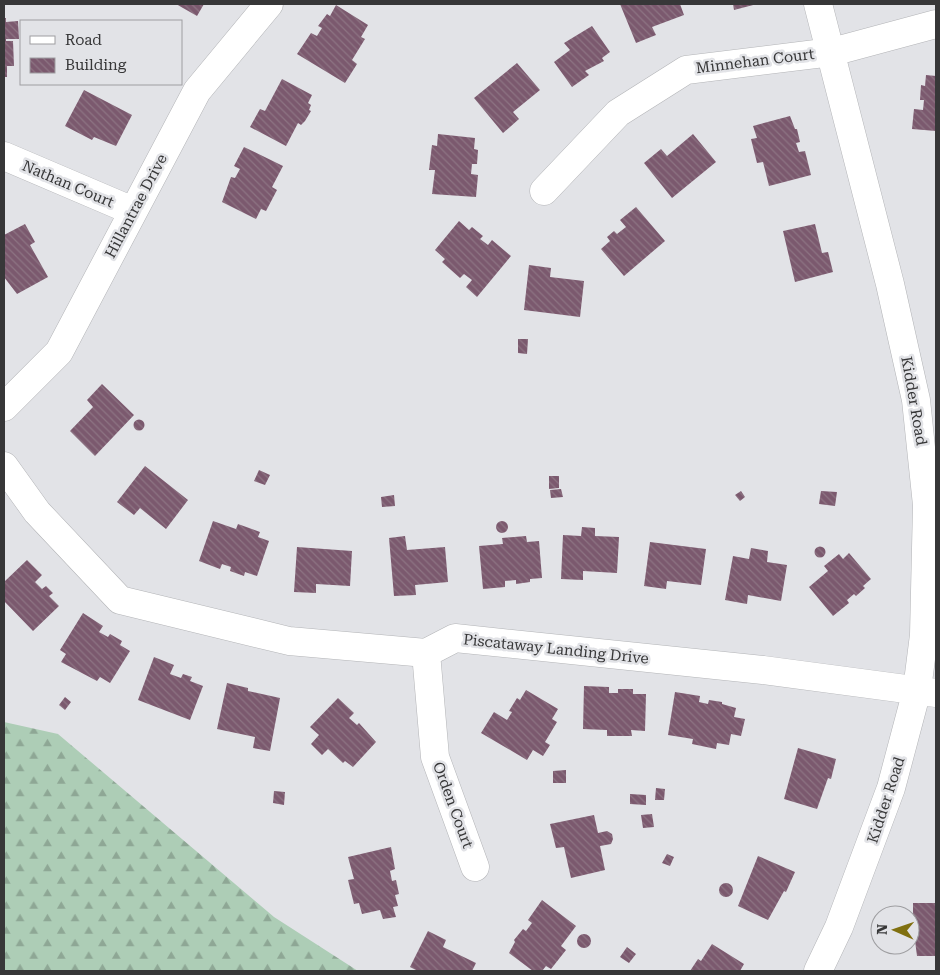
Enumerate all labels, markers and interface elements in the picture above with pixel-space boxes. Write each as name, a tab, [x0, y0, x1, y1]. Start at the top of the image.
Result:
legend	[20, 20, 182, 85]
text: Road	[65, 31, 102, 49]
street label: Minnehan Court	[695, 45, 816, 77]
text: Building	[65, 56, 127, 74]
street label: Hillantrae Drive	[101, 151, 171, 261]
street label: Nathan Court	[19, 157, 117, 212]
street label: Kidder Road	[897, 355, 931, 447]
street label: Piscataway Landing Drive	[462, 630, 650, 668]
street label: Kidder Road	[864, 754, 909, 846]
street label: Orden Court	[429, 759, 477, 851]
north arrow	[870, 905, 920, 955]
text: N	[874, 924, 890, 935]

